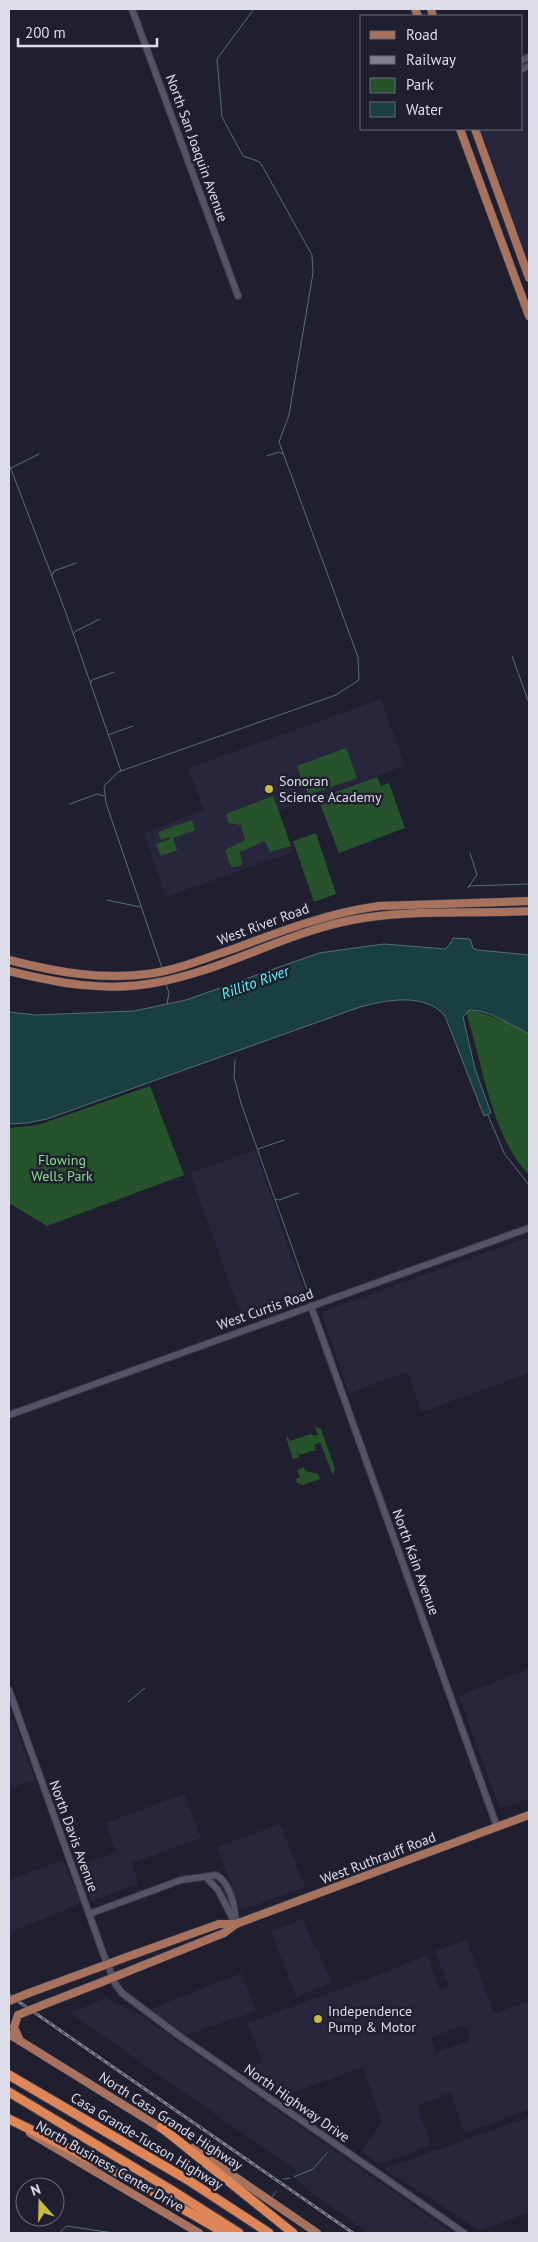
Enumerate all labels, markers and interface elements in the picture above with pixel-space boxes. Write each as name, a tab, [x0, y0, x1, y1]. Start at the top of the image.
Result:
scale bar	[18, 15, 156, 47]
legend	[360, 15, 523, 130]
text: 200 m	[25, 23, 66, 42]
text: Road	[406, 25, 438, 44]
text: Railway	[406, 50, 456, 69]
street label: North San Joaquin Avenue	[162, 72, 232, 224]
text: Park	[406, 75, 434, 94]
text: Water	[406, 100, 443, 119]
place label: Sonoran Science Academy	[279, 772, 382, 806]
marker: Sonoran Science Academy	[263, 783, 275, 795]
street label: West River Road	[215, 899, 311, 949]
water label: Rillito River	[218, 961, 293, 1003]
park label: Flowing Wells Park	[31, 1151, 93, 1185]
street label: West Curtis Road	[214, 1284, 316, 1334]
street label: North Kain Avenue	[388, 1506, 444, 1618]
street label: North Davis Avenue	[45, 1778, 103, 1894]
street label: West Ruthrauff Road	[318, 1828, 438, 1888]
place label: Independence Pump & Motor	[328, 2002, 416, 2036]
marker: Independence Pump & Motor	[312, 2013, 324, 2025]
street label: North Highway Drive	[241, 2060, 353, 2146]
street label: North Casa Grande Highway	[96, 2068, 247, 2175]
street label: Casa Grande-Tucson Highway	[67, 2088, 227, 2194]
street label: North Business Center Drive	[33, 2117, 187, 2215]
north arrow	[15, 2177, 65, 2227]

